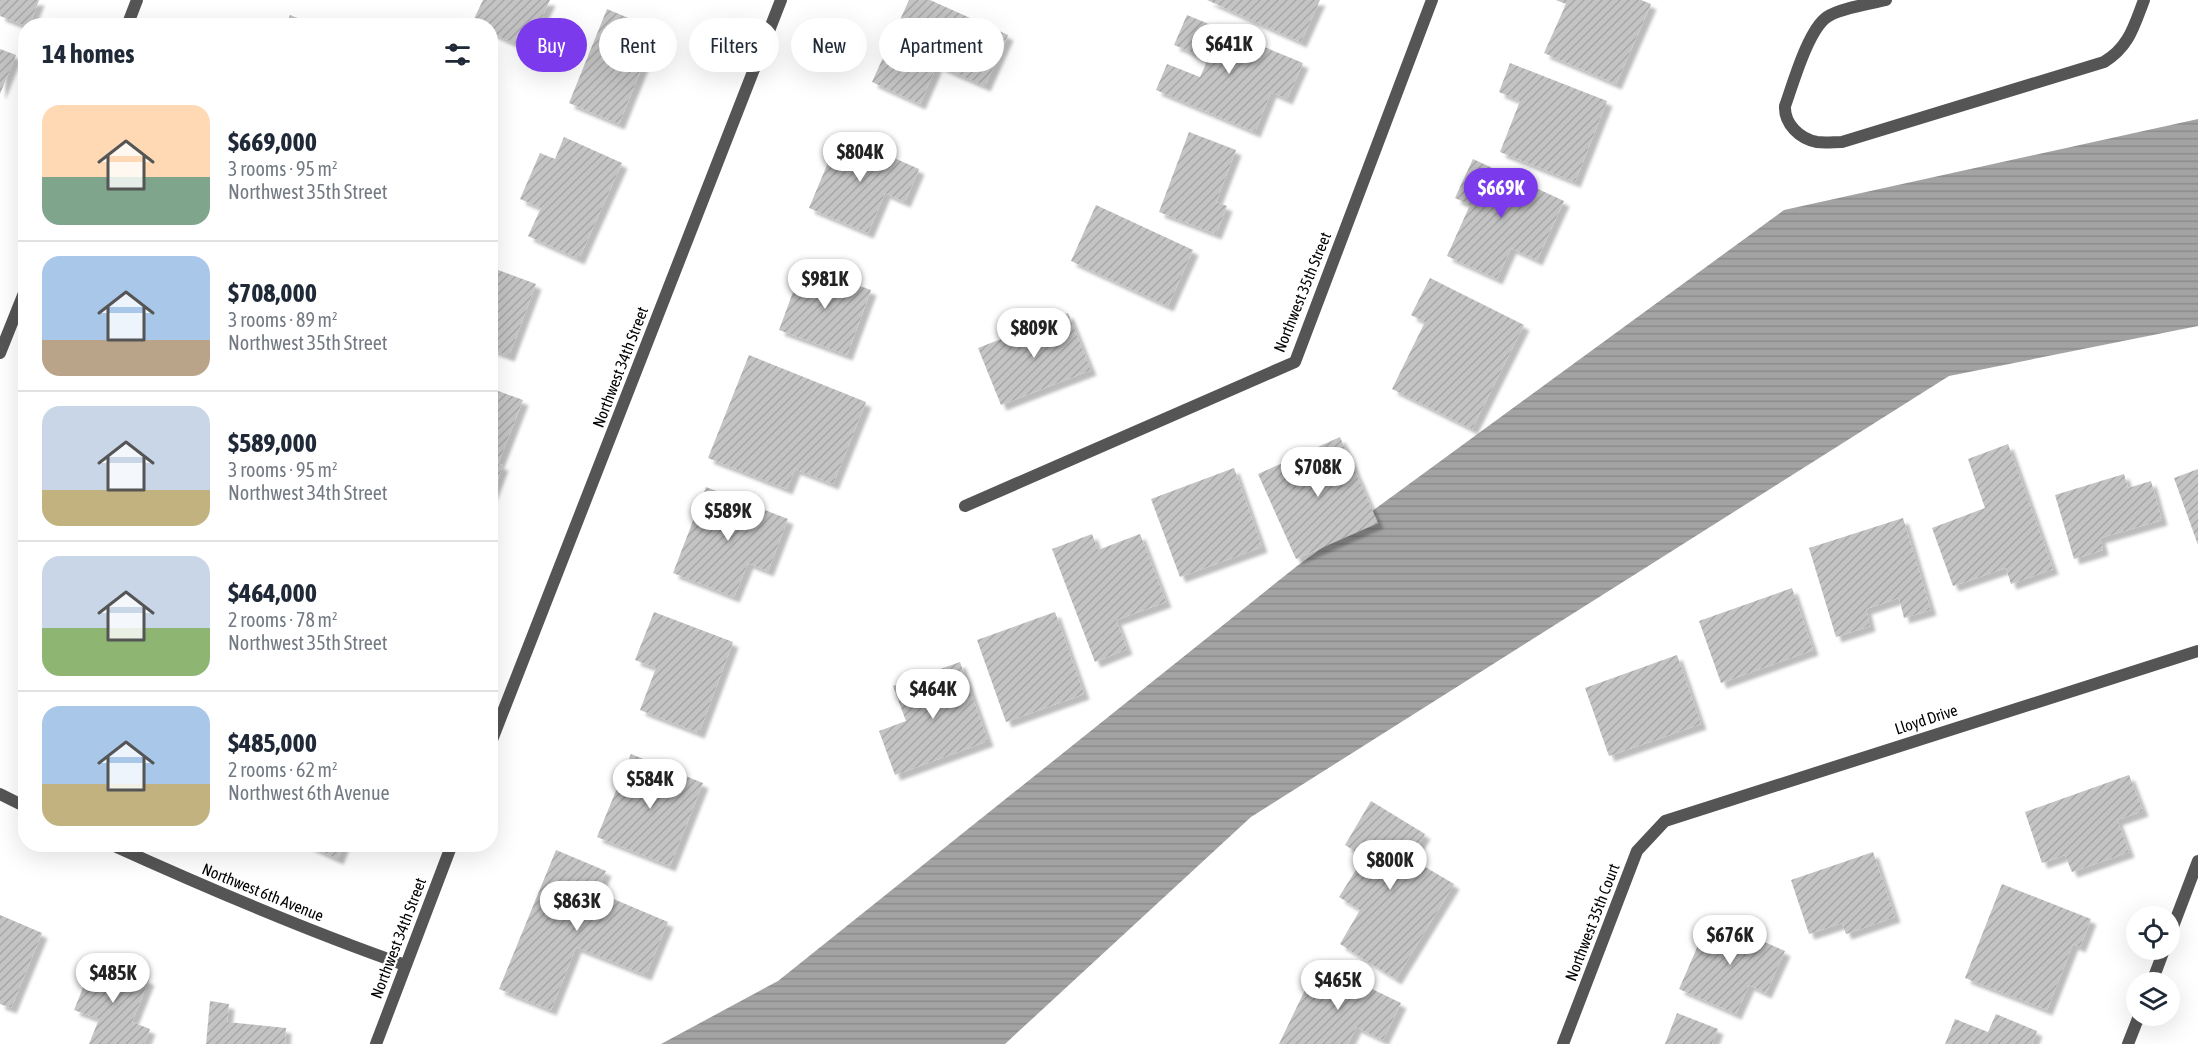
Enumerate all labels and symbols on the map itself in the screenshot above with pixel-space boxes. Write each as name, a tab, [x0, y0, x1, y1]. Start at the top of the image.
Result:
pin: $641K	[1187, 24, 1271, 75]
pin: $804K	[818, 132, 902, 183]
pin: $669K	[1459, 168, 1543, 219]
street label: Northwest 35th Street	[1270, 229, 1334, 355]
pin: $981K	[783, 259, 867, 310]
street label: Northwest 34th Street	[589, 304, 651, 430]
pin: $809K	[992, 308, 1076, 359]
pin: $708K	[1276, 447, 1360, 498]
pin: $589K	[686, 491, 770, 542]
pin: $464K	[891, 669, 975, 720]
street label: Lloyd Drive	[1892, 700, 1960, 739]
pin: $584K	[608, 759, 692, 810]
pin: $800K	[1348, 840, 1432, 891]
street label: Northwest 6th Avenue	[200, 859, 326, 925]
street label: Northwest 35th Court	[1561, 860, 1623, 983]
street label: Northwest 34th Street	[367, 875, 429, 1001]
pin: $863K	[535, 881, 619, 932]
pin: $676K	[1688, 915, 1772, 966]
pin: $485K	[71, 953, 155, 1004]
pin: $465K	[1296, 960, 1380, 1011]

